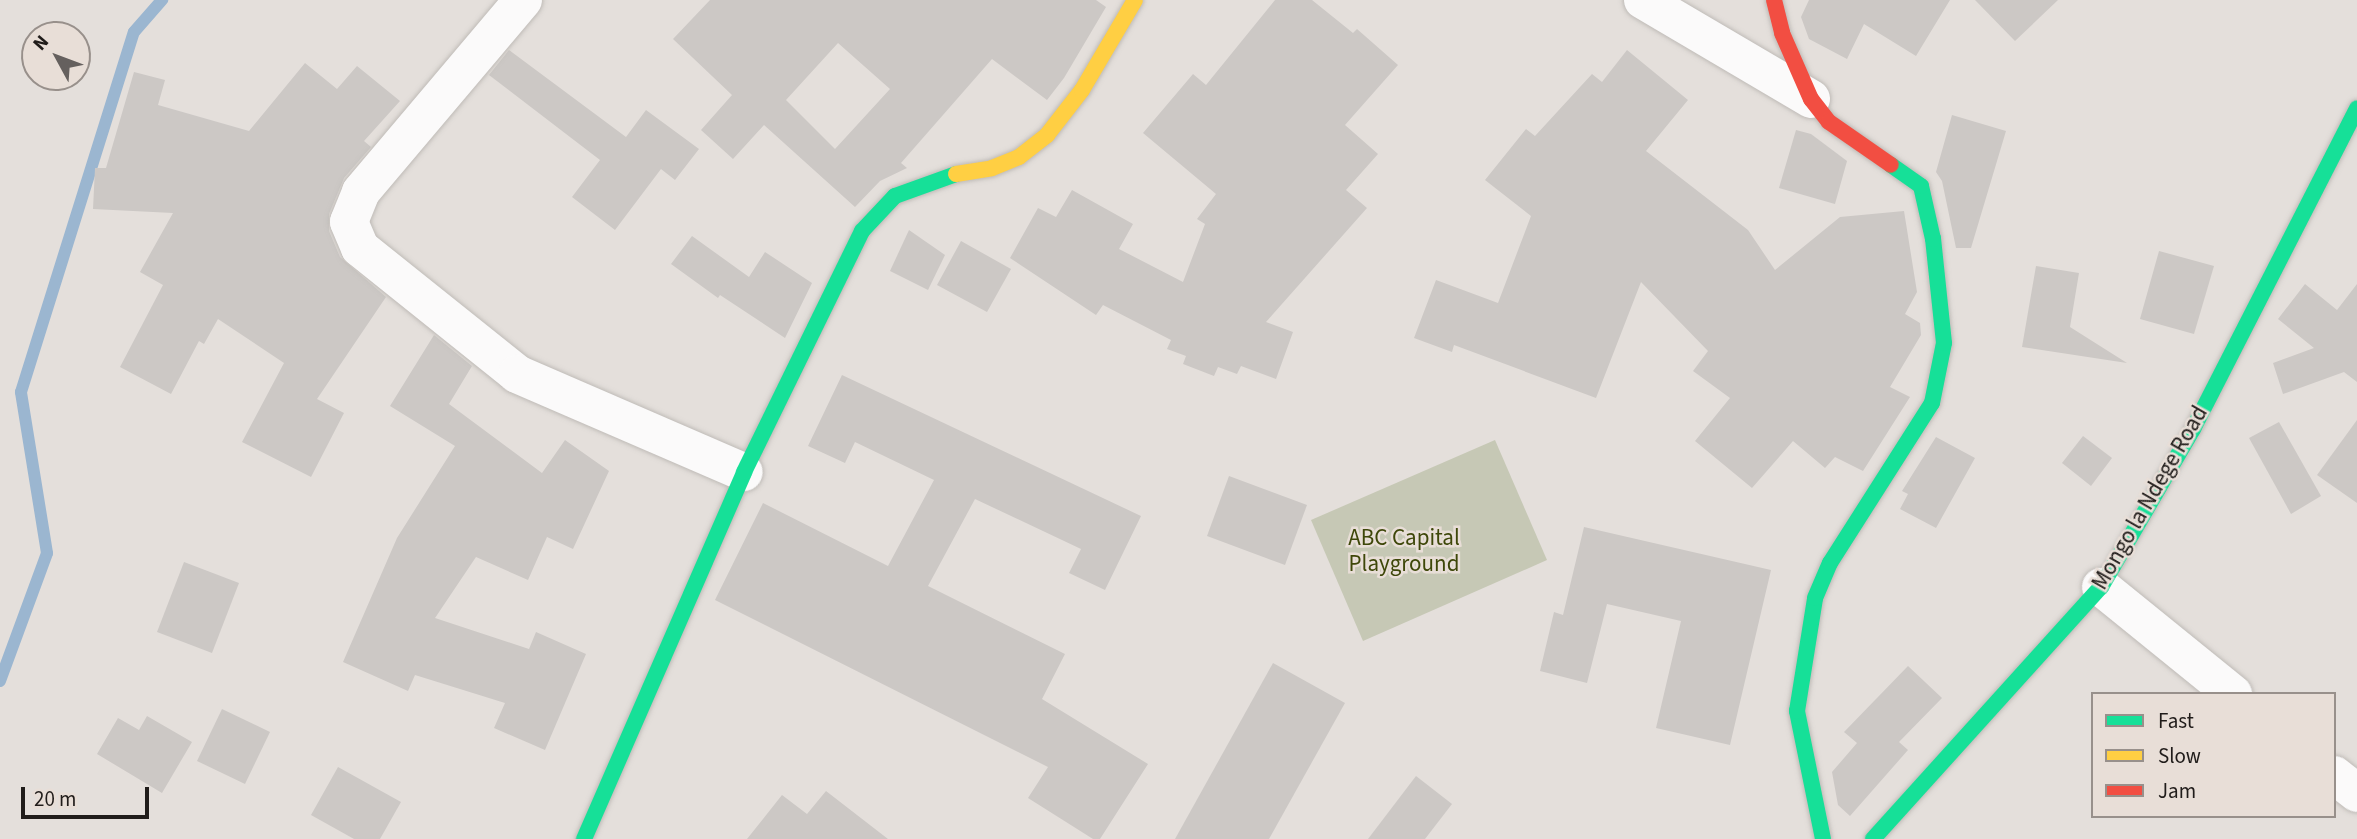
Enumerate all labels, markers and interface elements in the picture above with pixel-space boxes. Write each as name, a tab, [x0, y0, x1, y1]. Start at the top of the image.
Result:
north arrow	[21, 21, 91, 91]
text: N	[27, 30, 56, 57]
street label: Mongo la Ndege Road	[2086, 401, 2214, 595]
park label: ABC Capital Playground	[1348, 524, 1460, 578]
legend	[2091, 692, 2336, 818]
text: Fast	[2158, 706, 2194, 736]
text: Slow	[2158, 741, 2201, 771]
scale bar	[24, 772, 152, 816]
text: Jam	[2158, 776, 2196, 806]
text: 20 m	[34, 784, 76, 814]

